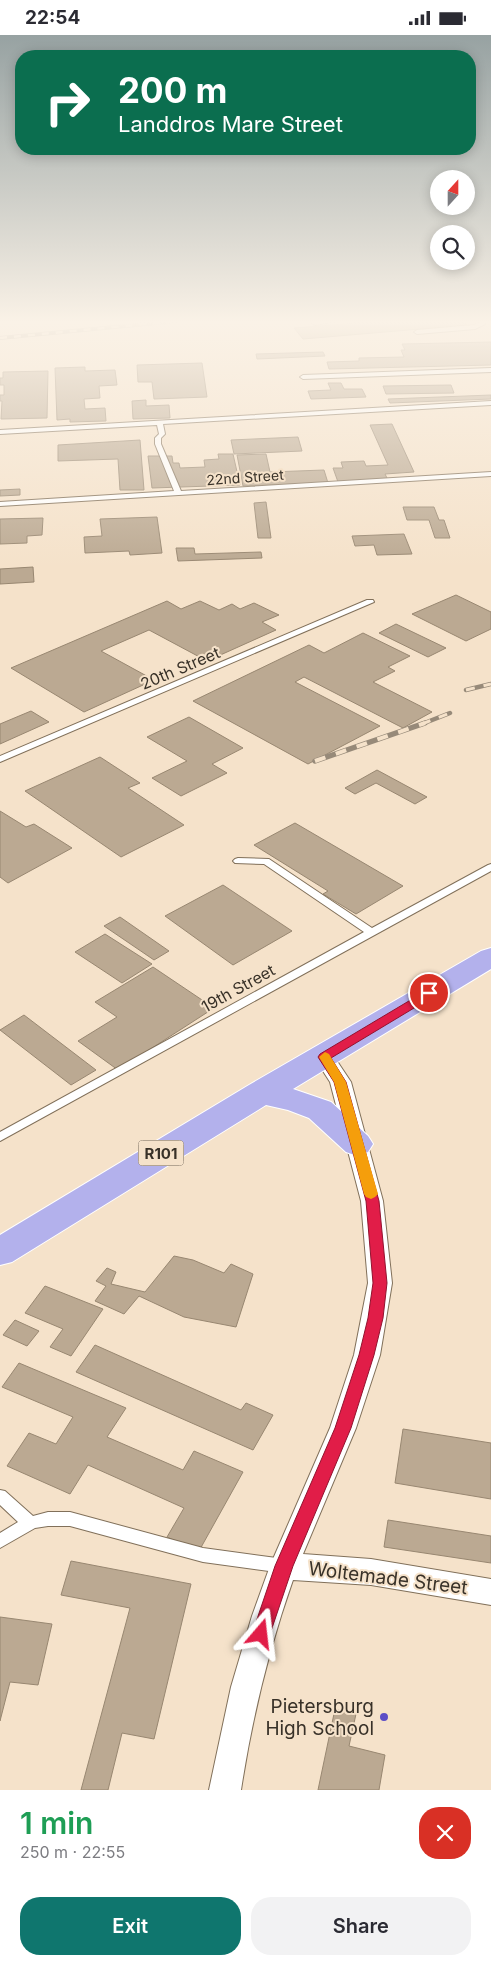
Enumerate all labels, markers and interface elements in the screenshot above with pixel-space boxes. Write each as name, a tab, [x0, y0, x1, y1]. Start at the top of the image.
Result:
text: 22:54	[25, 6, 80, 29]
text: 200 m	[118, 69, 227, 111]
icon: right	[35, 70, 100, 135]
text: Landdros Mare Street	[118, 111, 343, 137]
north arrow	[430, 170, 475, 215]
map controls	[430, 170, 475, 270]
button: search	[430, 225, 475, 270]
street label: 22nd Street	[206, 466, 285, 488]
street label: 20th Street	[137, 642, 223, 694]
street label: 19th Street	[198, 960, 278, 1016]
pin	[408, 972, 450, 1014]
icon: arrive	[415, 979, 443, 1007]
road number: R101	[138, 1141, 184, 1165]
street label: Woltemade Street	[307, 1557, 469, 1599]
position arrow	[234, 1607, 286, 1659]
place label: Pietersburg High School	[265, 1695, 374, 1740]
marker: Pietersburg High School	[378, 1711, 390, 1723]
text: 1 min	[20, 1805, 93, 1841]
button: close	[419, 1807, 471, 1859]
text: 250 m · 22:55	[20, 1842, 125, 1862]
button: Exit	[20, 1897, 241, 1955]
button: Share	[251, 1897, 471, 1955]

